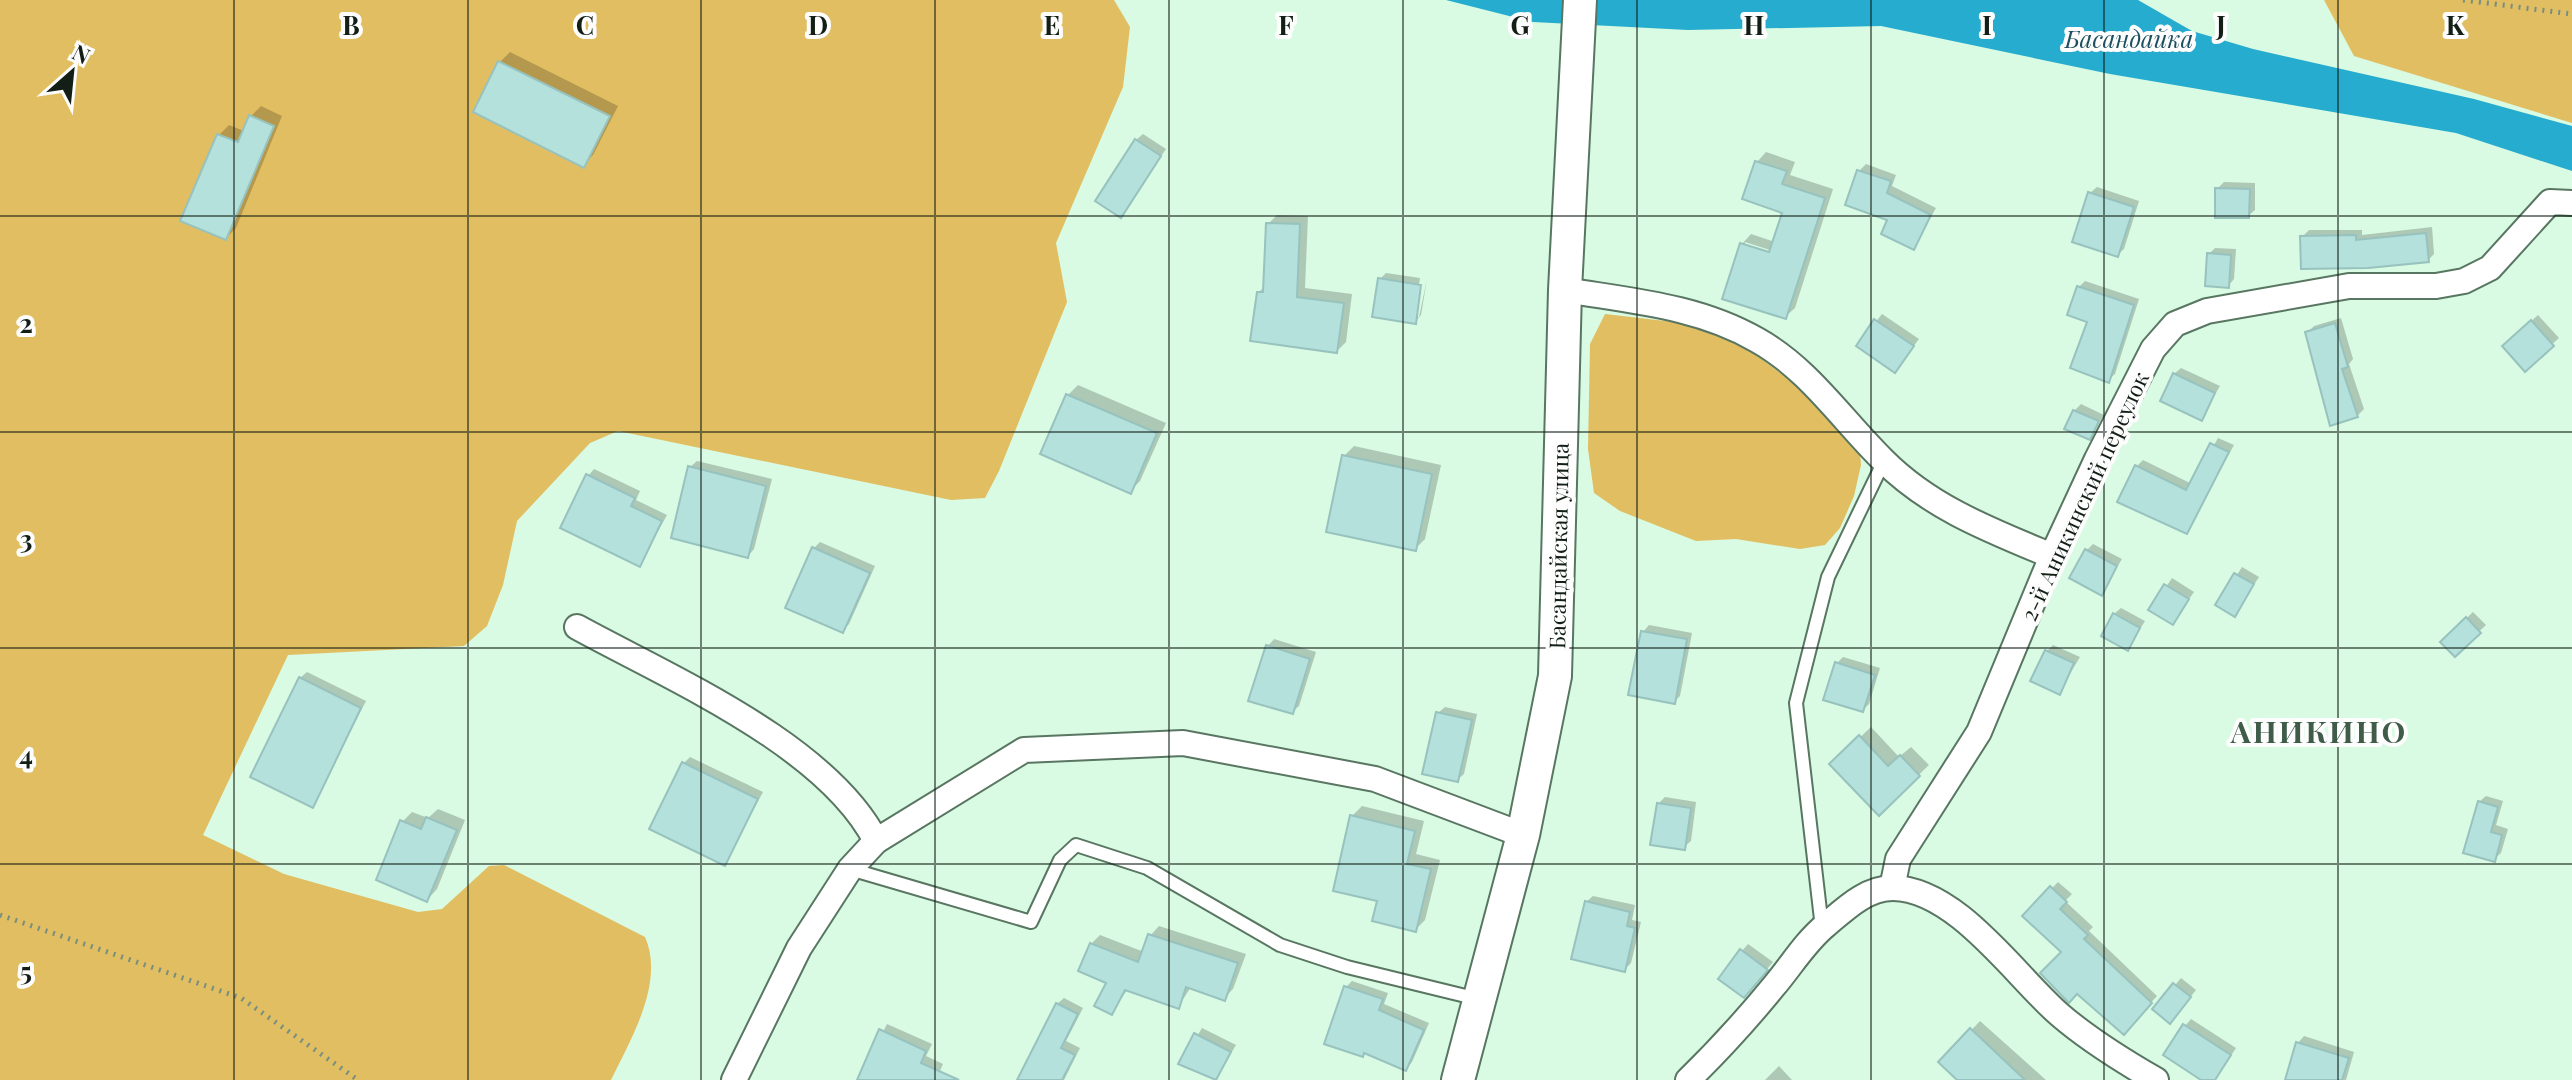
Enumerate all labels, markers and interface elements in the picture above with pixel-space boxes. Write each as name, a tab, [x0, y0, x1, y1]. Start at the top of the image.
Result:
text: B	[342, 7, 360, 42]
text: C	[576, 7, 594, 42]
text: D	[808, 7, 828, 42]
text: E	[1044, 7, 1060, 42]
text: F	[1278, 7, 1294, 42]
text: G	[1510, 7, 1530, 42]
text: H	[1744, 7, 1764, 42]
text: I	[1982, 7, 1992, 42]
text: J	[2215, 7, 2226, 42]
text: K	[2446, 7, 2465, 42]
water label: Басандайка	[2064, 22, 2193, 54]
north arrow	[32, 32, 112, 112]
text: N	[68, 36, 96, 70]
text: 2	[19, 305, 33, 340]
street label: 2-й Аникинский переулок	[2013, 366, 2155, 626]
street label: Басандайская улица	[1541, 443, 1575, 649]
text: 3	[20, 521, 32, 556]
district label: АНИКИНО	[2230, 711, 2407, 751]
text: 4	[19, 737, 33, 772]
text: 5	[20, 953, 32, 988]

